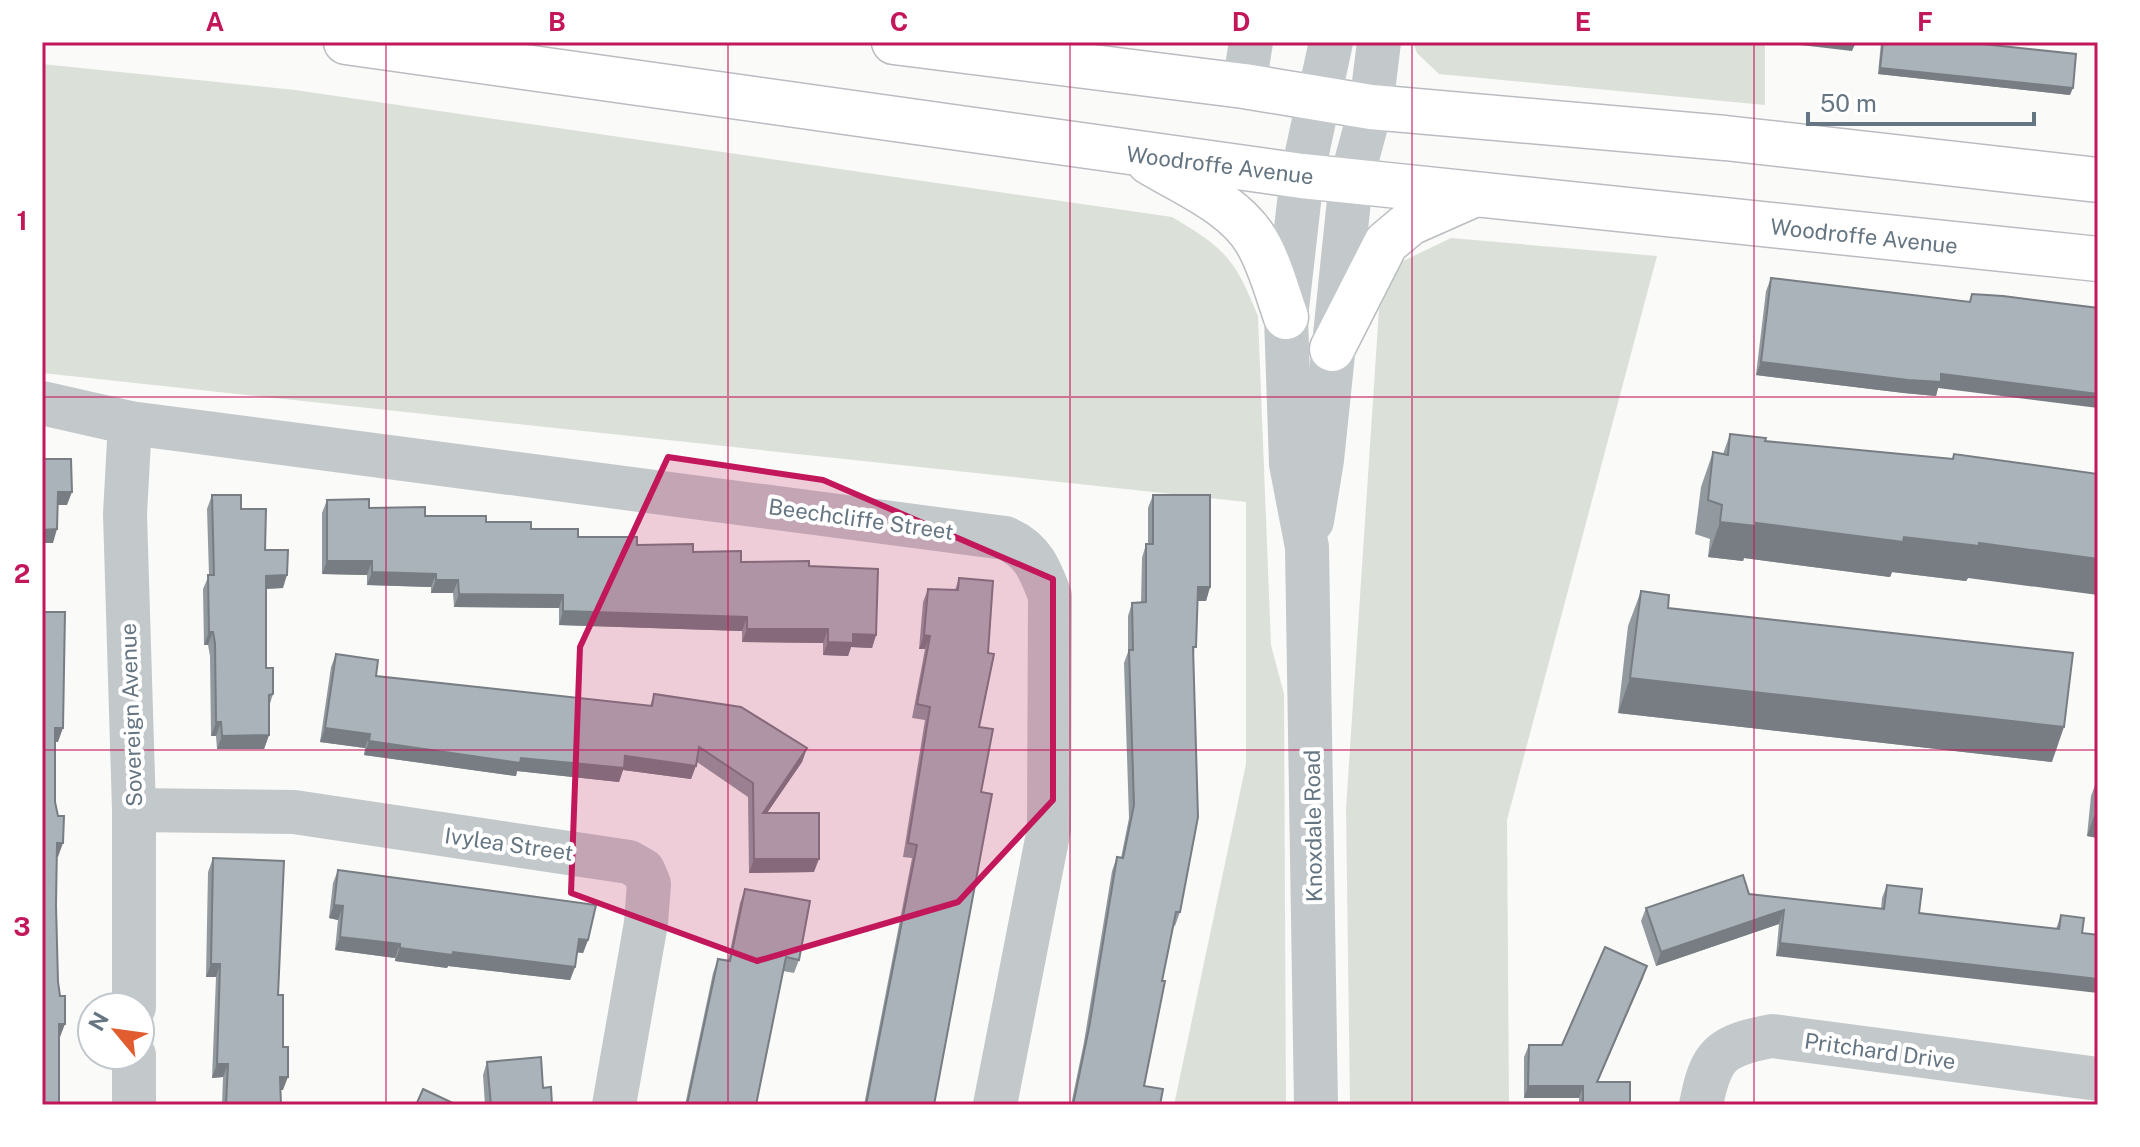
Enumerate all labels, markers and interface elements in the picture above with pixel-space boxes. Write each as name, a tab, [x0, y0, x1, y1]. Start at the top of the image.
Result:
text: A	[206, 6, 225, 37]
text: B	[548, 6, 566, 37]
text: C	[890, 6, 908, 37]
text: D	[1232, 6, 1250, 37]
text: E	[1575, 6, 1591, 37]
text: F	[1917, 6, 1933, 37]
scale bar	[1808, 76, 2034, 126]
text: 50 m	[1820, 89, 1877, 117]
street label: Woodroffe Avenue	[1125, 141, 1315, 189]
text: 1	[16, 205, 28, 236]
street label: Woodroffe Avenue	[1769, 213, 1959, 259]
street label: Beechcliffe Street	[767, 493, 955, 545]
text: 2	[14, 558, 30, 589]
street label: Sovereign Avenue	[115, 623, 147, 807]
street label: Knoxdale Road	[1299, 750, 1327, 902]
street label: Ivylea Street	[443, 822, 575, 866]
text: 3	[13, 911, 31, 942]
north arrow	[76, 991, 156, 1071]
text: N	[83, 1007, 114, 1035]
street label: Pritchard Drive	[1803, 1028, 1957, 1074]

